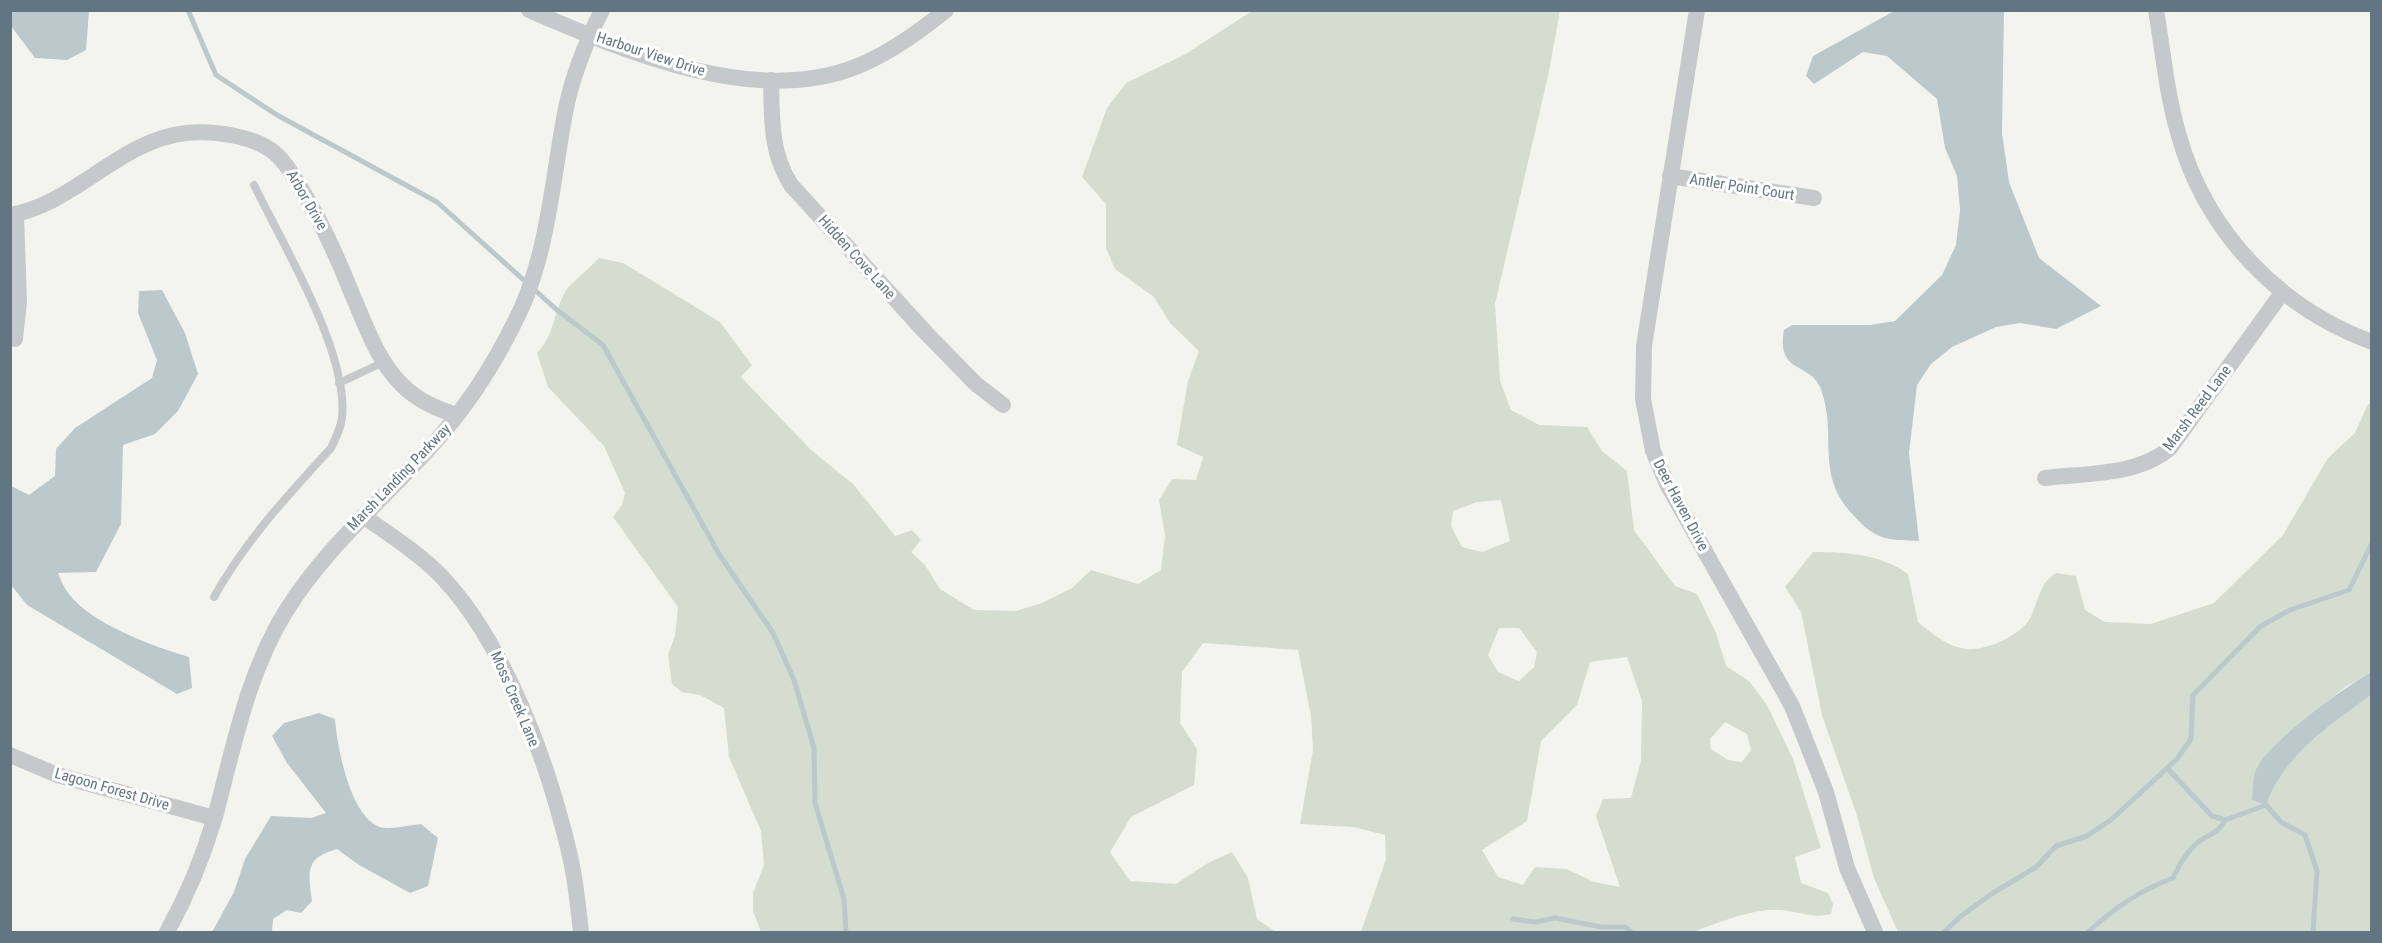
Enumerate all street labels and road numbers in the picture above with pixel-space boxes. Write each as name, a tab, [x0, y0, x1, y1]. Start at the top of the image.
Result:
street label: Harbour View Drive	[594, 28, 708, 80]
street label: Arbor Drive	[283, 167, 331, 233]
street label: Antler Point Court	[1688, 170, 1796, 204]
street label: Hidden Cove Lane	[815, 211, 899, 303]
street label: Marsh Reed Lane	[2159, 362, 2235, 454]
street label: Marsh Landing Parkway	[344, 420, 454, 534]
street label: Deer Haven Drive	[1649, 456, 1713, 554]
street label: Moss Creek Lane	[487, 649, 543, 749]
street label: Lagoon Forest Drive	[53, 764, 171, 814]

